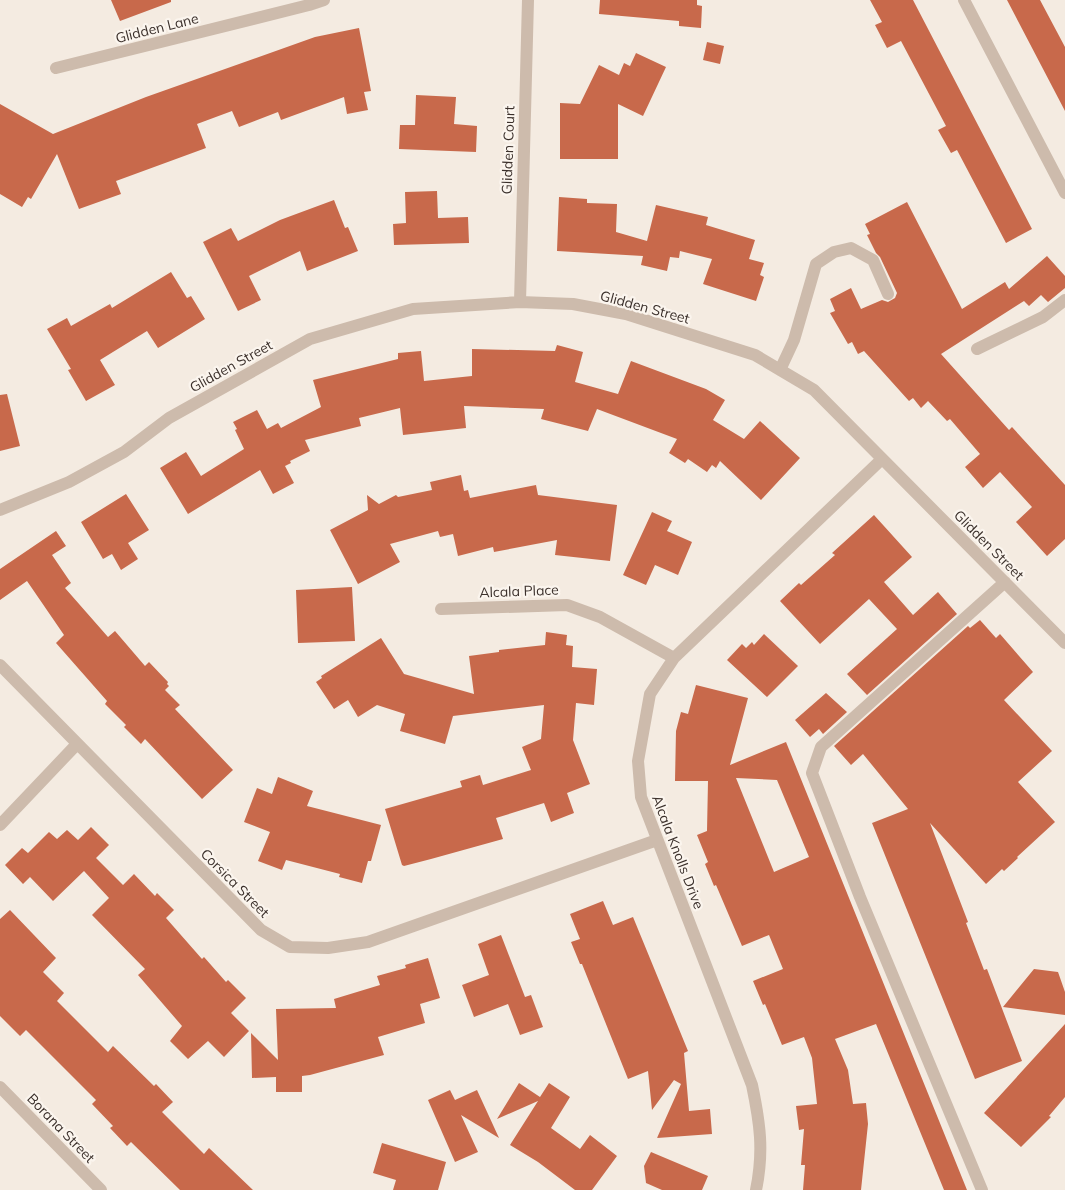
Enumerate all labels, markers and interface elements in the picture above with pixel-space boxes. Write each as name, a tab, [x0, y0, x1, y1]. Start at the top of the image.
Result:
street label: Glidden Lane	[114, 9, 200, 47]
street label: Glidden Court	[497, 105, 519, 195]
street label: Glidden Street	[598, 286, 692, 328]
street label: Glidden Street	[186, 336, 276, 396]
street label: Glidden Street	[950, 506, 1028, 584]
street label: Alcala Place	[479, 581, 559, 601]
street label: Alcala Knolls Drive	[648, 793, 708, 911]
street label: Corsica Street	[197, 845, 273, 921]
street label: Borana Street	[23, 1089, 99, 1167]

